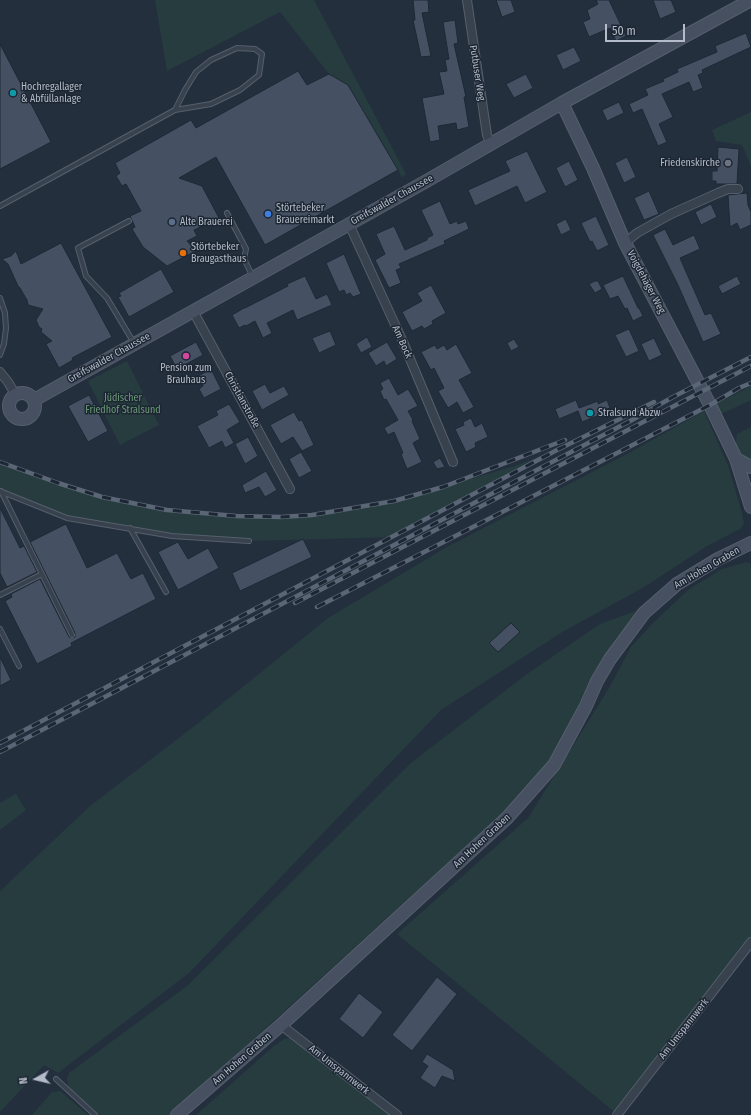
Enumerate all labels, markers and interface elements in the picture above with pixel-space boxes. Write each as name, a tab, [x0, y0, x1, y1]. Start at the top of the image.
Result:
scale bar	[607, 16, 687, 42]
text: 50 m	[612, 24, 636, 38]
street label: Putbuser Weg	[467, 44, 487, 102]
place label: Hochregallager & Abfüllanlage	[21, 81, 82, 104]
marker: Hochregallager & Abfüllanlage	[8, 88, 18, 98]
place label: Friedenskirche	[660, 157, 720, 169]
marker: Friedenskirche	[723, 158, 733, 168]
street label: Greifswalder Chaussee	[349, 172, 435, 228]
place label: Störtebeker Brauereimarkt	[276, 202, 334, 226]
marker: Störtebeker Brauereimarkt	[263, 209, 273, 219]
place label: Alte Brauerei	[180, 216, 233, 228]
marker: Alte Brauerei	[167, 217, 177, 227]
place label: Störtebeker Braugasthaus	[191, 241, 246, 264]
marker: Störtebeker Braugasthaus	[178, 248, 188, 258]
street label: Voigdehäger Weg	[624, 248, 668, 316]
street label: Am Bock	[389, 324, 415, 360]
street label: Greifswalder Chaussee	[66, 330, 152, 386]
marker: Pension zum Brauhaus	[181, 351, 191, 361]
place label: Pension zum Brauhaus	[160, 362, 212, 386]
street label: Christianstraße	[222, 370, 262, 430]
park label: Jüdischer Friedhof Stralsund	[85, 392, 161, 416]
place label: Stralsund Abzw	[598, 407, 660, 419]
marker: Stralsund Abzw	[585, 408, 595, 418]
street label: Am Hohen Graben	[672, 544, 742, 592]
street label: Am Hohen Graben	[451, 811, 513, 871]
street label: Am Umspannwerk	[657, 996, 711, 1062]
street label: Am Hohen Graben	[210, 1030, 274, 1088]
street label: Am Umspannwerk	[306, 1043, 372, 1097]
north arrow	[16, 1059, 56, 1099]
text: N	[17, 1077, 31, 1085]

